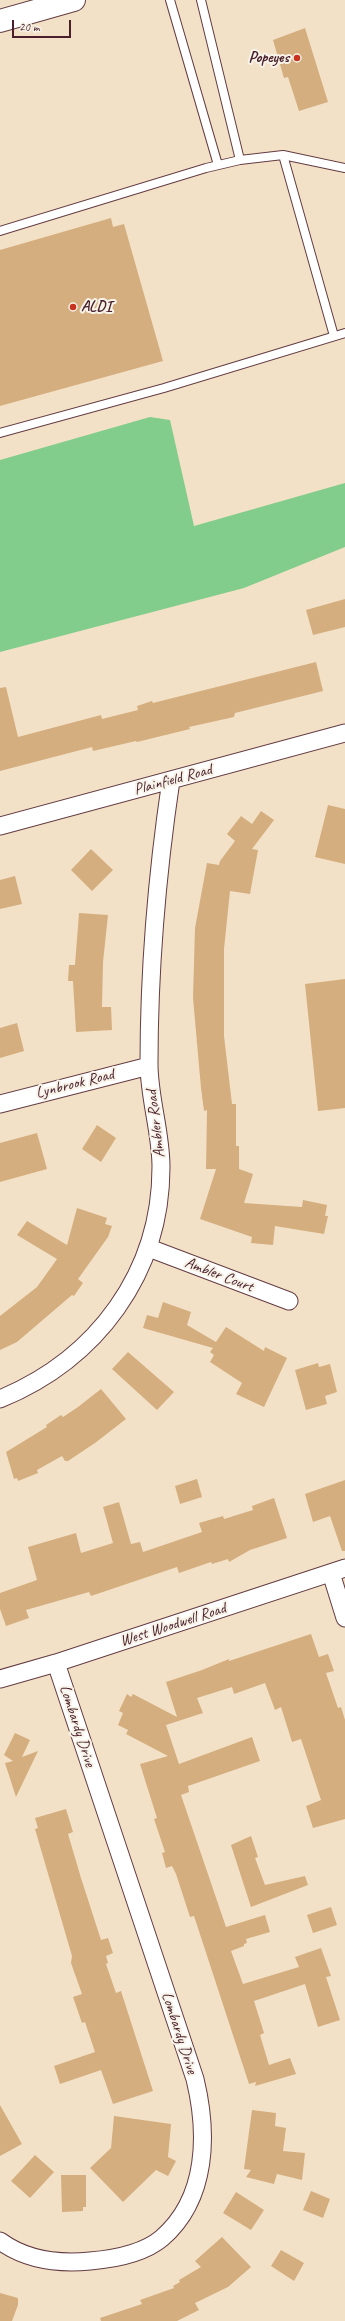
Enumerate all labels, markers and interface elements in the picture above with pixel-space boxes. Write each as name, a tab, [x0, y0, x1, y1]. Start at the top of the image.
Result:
scale bar	[14, 12, 73, 38]
text: 20 m	[19, 19, 39, 35]
place label: Popeyes	[248, 48, 289, 68]
marker: Popeyes	[292, 53, 302, 63]
place label: ALDI	[81, 297, 112, 317]
marker: ALDI	[68, 302, 78, 312]
street label: Plainfield Road	[132, 760, 214, 800]
street label: Lynbrook Road	[34, 1065, 116, 1103]
street label: Ambler Road	[142, 1089, 170, 1159]
street label: Ambler Court	[182, 1253, 256, 1297]
street label: West Woodwell Road	[118, 1599, 228, 1651]
street label: Lombardy Drive	[55, 1683, 99, 1769]
street label: Lombardy Drive	[157, 1990, 201, 2076]

